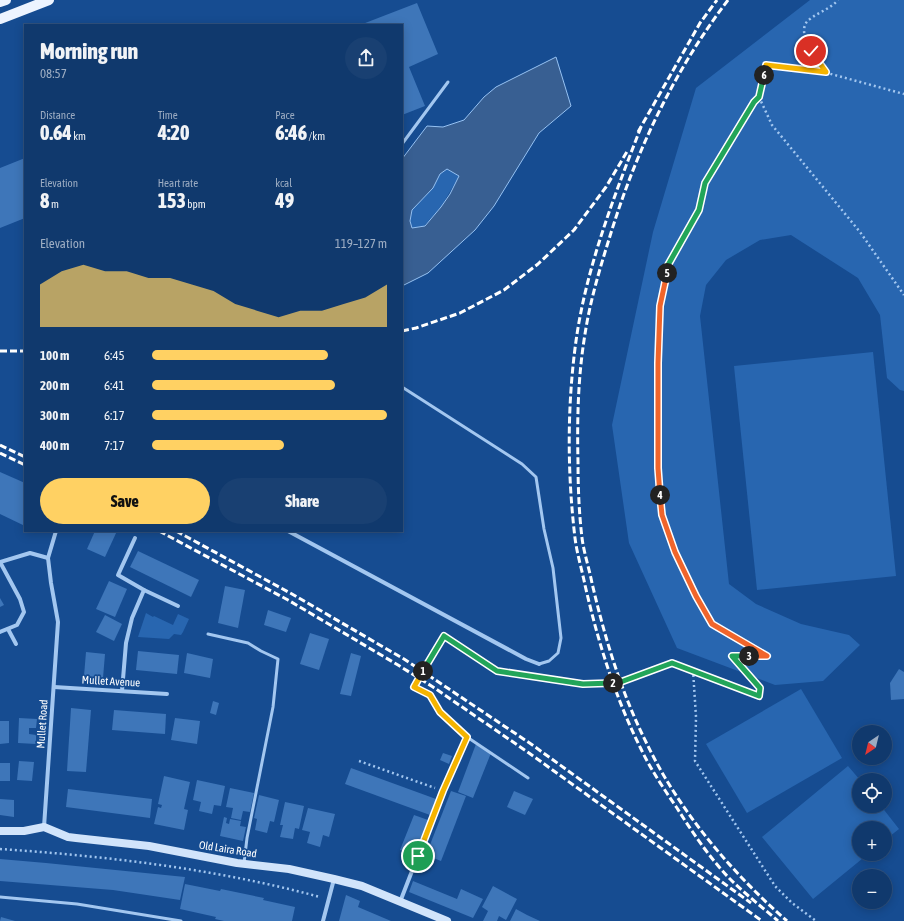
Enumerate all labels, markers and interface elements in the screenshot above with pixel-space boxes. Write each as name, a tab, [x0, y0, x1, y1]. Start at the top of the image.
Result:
pin	[794, 34, 828, 68]
button: share	[345, 37, 387, 79]
text: Morning run	[40, 38, 138, 64]
icon: check	[800, 40, 822, 62]
pin: 6	[754, 65, 774, 85]
text: 08:57	[40, 66, 67, 81]
text: 6	[761, 69, 767, 81]
text: Distance	[40, 109, 75, 121]
text: Time	[158, 109, 178, 121]
text: Pace	[275, 109, 295, 121]
text: 0.64	[40, 121, 72, 144]
text: 4:20	[158, 121, 189, 144]
text: 6:46	[275, 121, 307, 144]
text: km	[72, 130, 86, 142]
text: /km	[307, 130, 325, 142]
text: Elevation	[40, 177, 78, 189]
text: Heart rate	[158, 177, 198, 189]
text: kcal	[275, 177, 292, 189]
text: 8	[40, 189, 49, 212]
text: 153	[158, 189, 186, 212]
text: 49	[275, 189, 294, 212]
text: m	[49, 198, 59, 210]
text: bpm	[186, 198, 206, 210]
text: Elevation	[40, 236, 85, 251]
text: 119–127 m	[335, 236, 387, 251]
pin: 5	[657, 263, 677, 283]
text: 5	[664, 267, 670, 279]
text: 100 m	[40, 348, 69, 363]
text: 6:45	[104, 348, 125, 363]
text: 200 m	[40, 378, 69, 393]
text: 6:41	[104, 378, 125, 393]
text: 300 m	[40, 408, 69, 423]
text: 6:17	[104, 408, 125, 423]
text: 400 m	[40, 438, 69, 453]
text: 7:17	[104, 438, 125, 453]
button: Save	[40, 478, 210, 524]
button: Share	[218, 478, 387, 524]
pin: 4	[650, 485, 670, 505]
text: 4	[657, 489, 663, 501]
pin: 3	[739, 646, 759, 666]
text: 3	[746, 650, 752, 662]
pin: 1	[413, 661, 433, 681]
text: 1	[420, 665, 426, 677]
street label: Mullet Avenue	[81, 673, 141, 689]
pin: 2	[603, 673, 623, 693]
text: 2	[610, 677, 616, 689]
street label: Mullet Road	[34, 699, 50, 749]
north arrow	[852, 725, 892, 765]
map controls	[852, 725, 892, 909]
button: locate	[852, 773, 892, 813]
button: +	[852, 821, 892, 861]
street label: Old Laira Road	[198, 838, 258, 860]
pin	[401, 839, 435, 873]
icon: arrive	[407, 845, 429, 867]
button: −	[852, 869, 892, 909]

